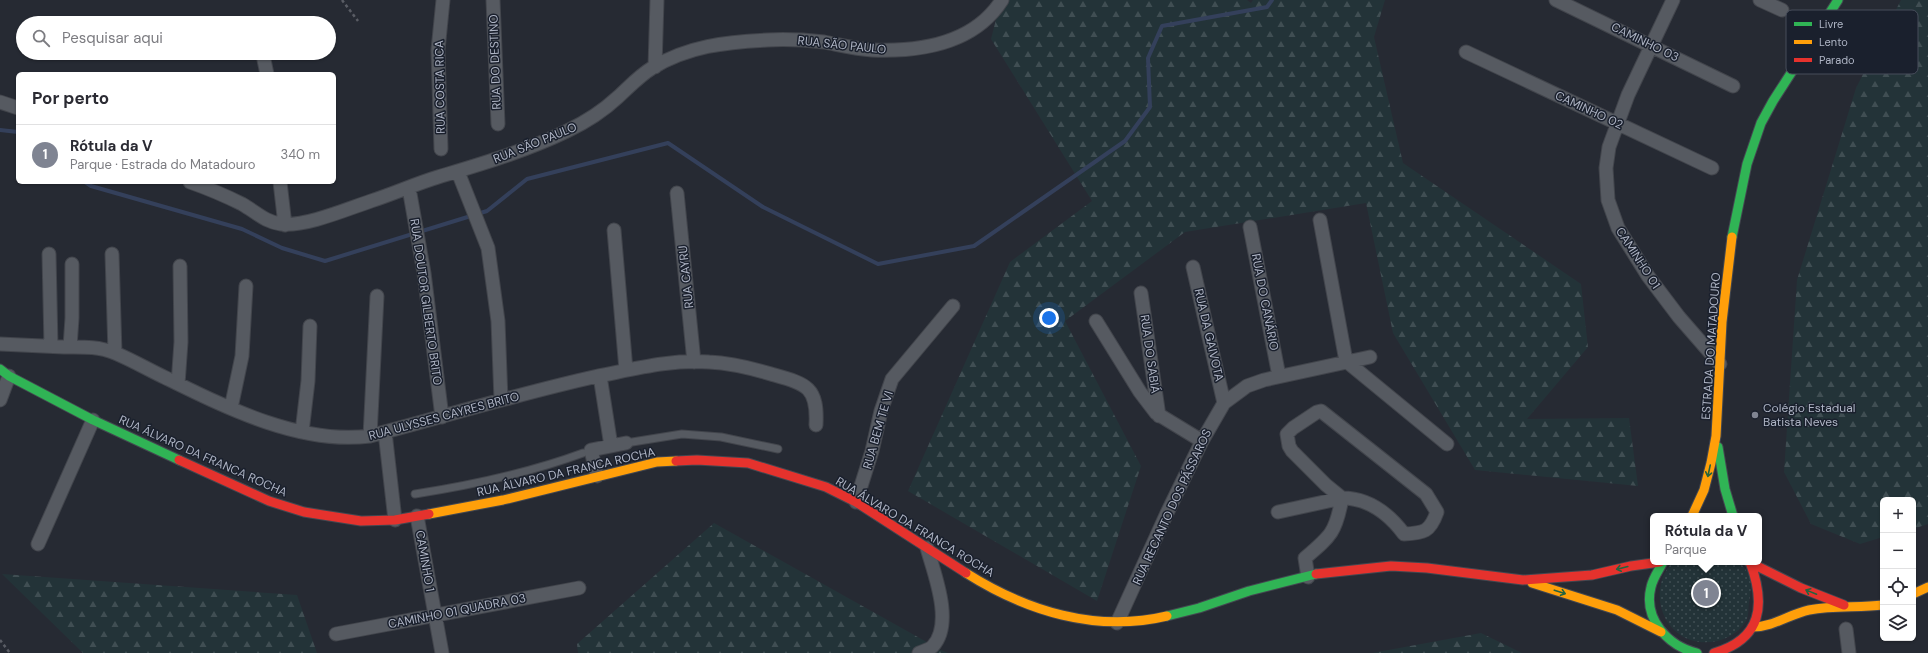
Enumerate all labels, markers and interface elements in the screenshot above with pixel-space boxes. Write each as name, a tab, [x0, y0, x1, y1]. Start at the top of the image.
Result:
legend	[1786, 10, 1918, 74]
street label: RUA DO DESTINO	[485, 14, 505, 110]
search box	[16, 16, 336, 60]
text: Livre	[1819, 17, 1843, 31]
street label: CAMINHO 03	[1608, 19, 1682, 65]
icon: search	[30, 27, 52, 49]
text: Pesquisar aqui	[62, 28, 163, 48]
street label: RUA SÃO PAULO	[797, 32, 887, 58]
text: Lento	[1819, 35, 1848, 49]
street label: RUA COSTA RICA	[431, 40, 449, 134]
text: Parado	[1819, 53, 1855, 67]
text: Por perto	[32, 87, 109, 109]
street label: CAMINHO 02	[1552, 87, 1626, 133]
street label: RUA SÃO PAULO	[491, 119, 579, 167]
text: Rótula da V	[70, 136, 153, 156]
text: 1	[43, 146, 47, 163]
text: 340 m	[280, 146, 320, 163]
text: Parque · Estrada do Matadouro	[70, 156, 255, 173]
street label: RUA DOUTOR GILBERTO BRITO	[406, 218, 446, 386]
street label: CAMINHO 01	[1612, 224, 1664, 292]
street label: RUA CAYRU	[675, 245, 697, 309]
street label: RUA DO CANÁRIO	[1248, 252, 1282, 352]
street label: ESTRADA DO MATADOURO	[1698, 272, 1724, 420]
street label: RUA DA GAIVOTA	[1191, 287, 1227, 383]
your location	[1039, 308, 1059, 328]
street label: RUA DO SABIÁ	[1137, 314, 1163, 394]
street label: RUA ULYSSES CAYRES BRITO	[367, 388, 521, 444]
street label: RUA BEM TE VI	[859, 389, 897, 471]
place label: Colégio Estadual Batista Neves	[1763, 400, 1855, 430]
marker: Colégio Estadual Batista Neves	[1750, 410, 1760, 420]
street label: RUA ÁLVARO DA FRANCA ROCHA	[116, 412, 290, 500]
street label: RUA RECANTO DOS PÁSSAROS	[1129, 427, 1215, 587]
street label: RUA ÁLVARO DA FRANCA ROCHA	[475, 444, 657, 500]
one-way arrow	[1705, 464, 1713, 477]
street label: RUA ÁLVARO DA FRANCA ROCHA	[833, 473, 997, 581]
map controls	[1880, 497, 1916, 641]
button: +	[1880, 497, 1916, 533]
popup	[1650, 513, 1762, 565]
text: Rótula da V	[1665, 521, 1747, 541]
street label: CAMINHO 1	[412, 529, 438, 593]
button: −	[1880, 533, 1916, 569]
text: Parque	[1665, 541, 1707, 558]
one-way arrow	[1616, 564, 1629, 572]
button: locate	[1880, 569, 1916, 605]
pin: 1	[1693, 578, 1719, 608]
one-way arrow	[1805, 588, 1817, 595]
one-way arrow	[1553, 589, 1566, 596]
street label: CAMINHO 01 QUADRA 03	[387, 590, 527, 632]
button: layers	[1880, 605, 1916, 641]

